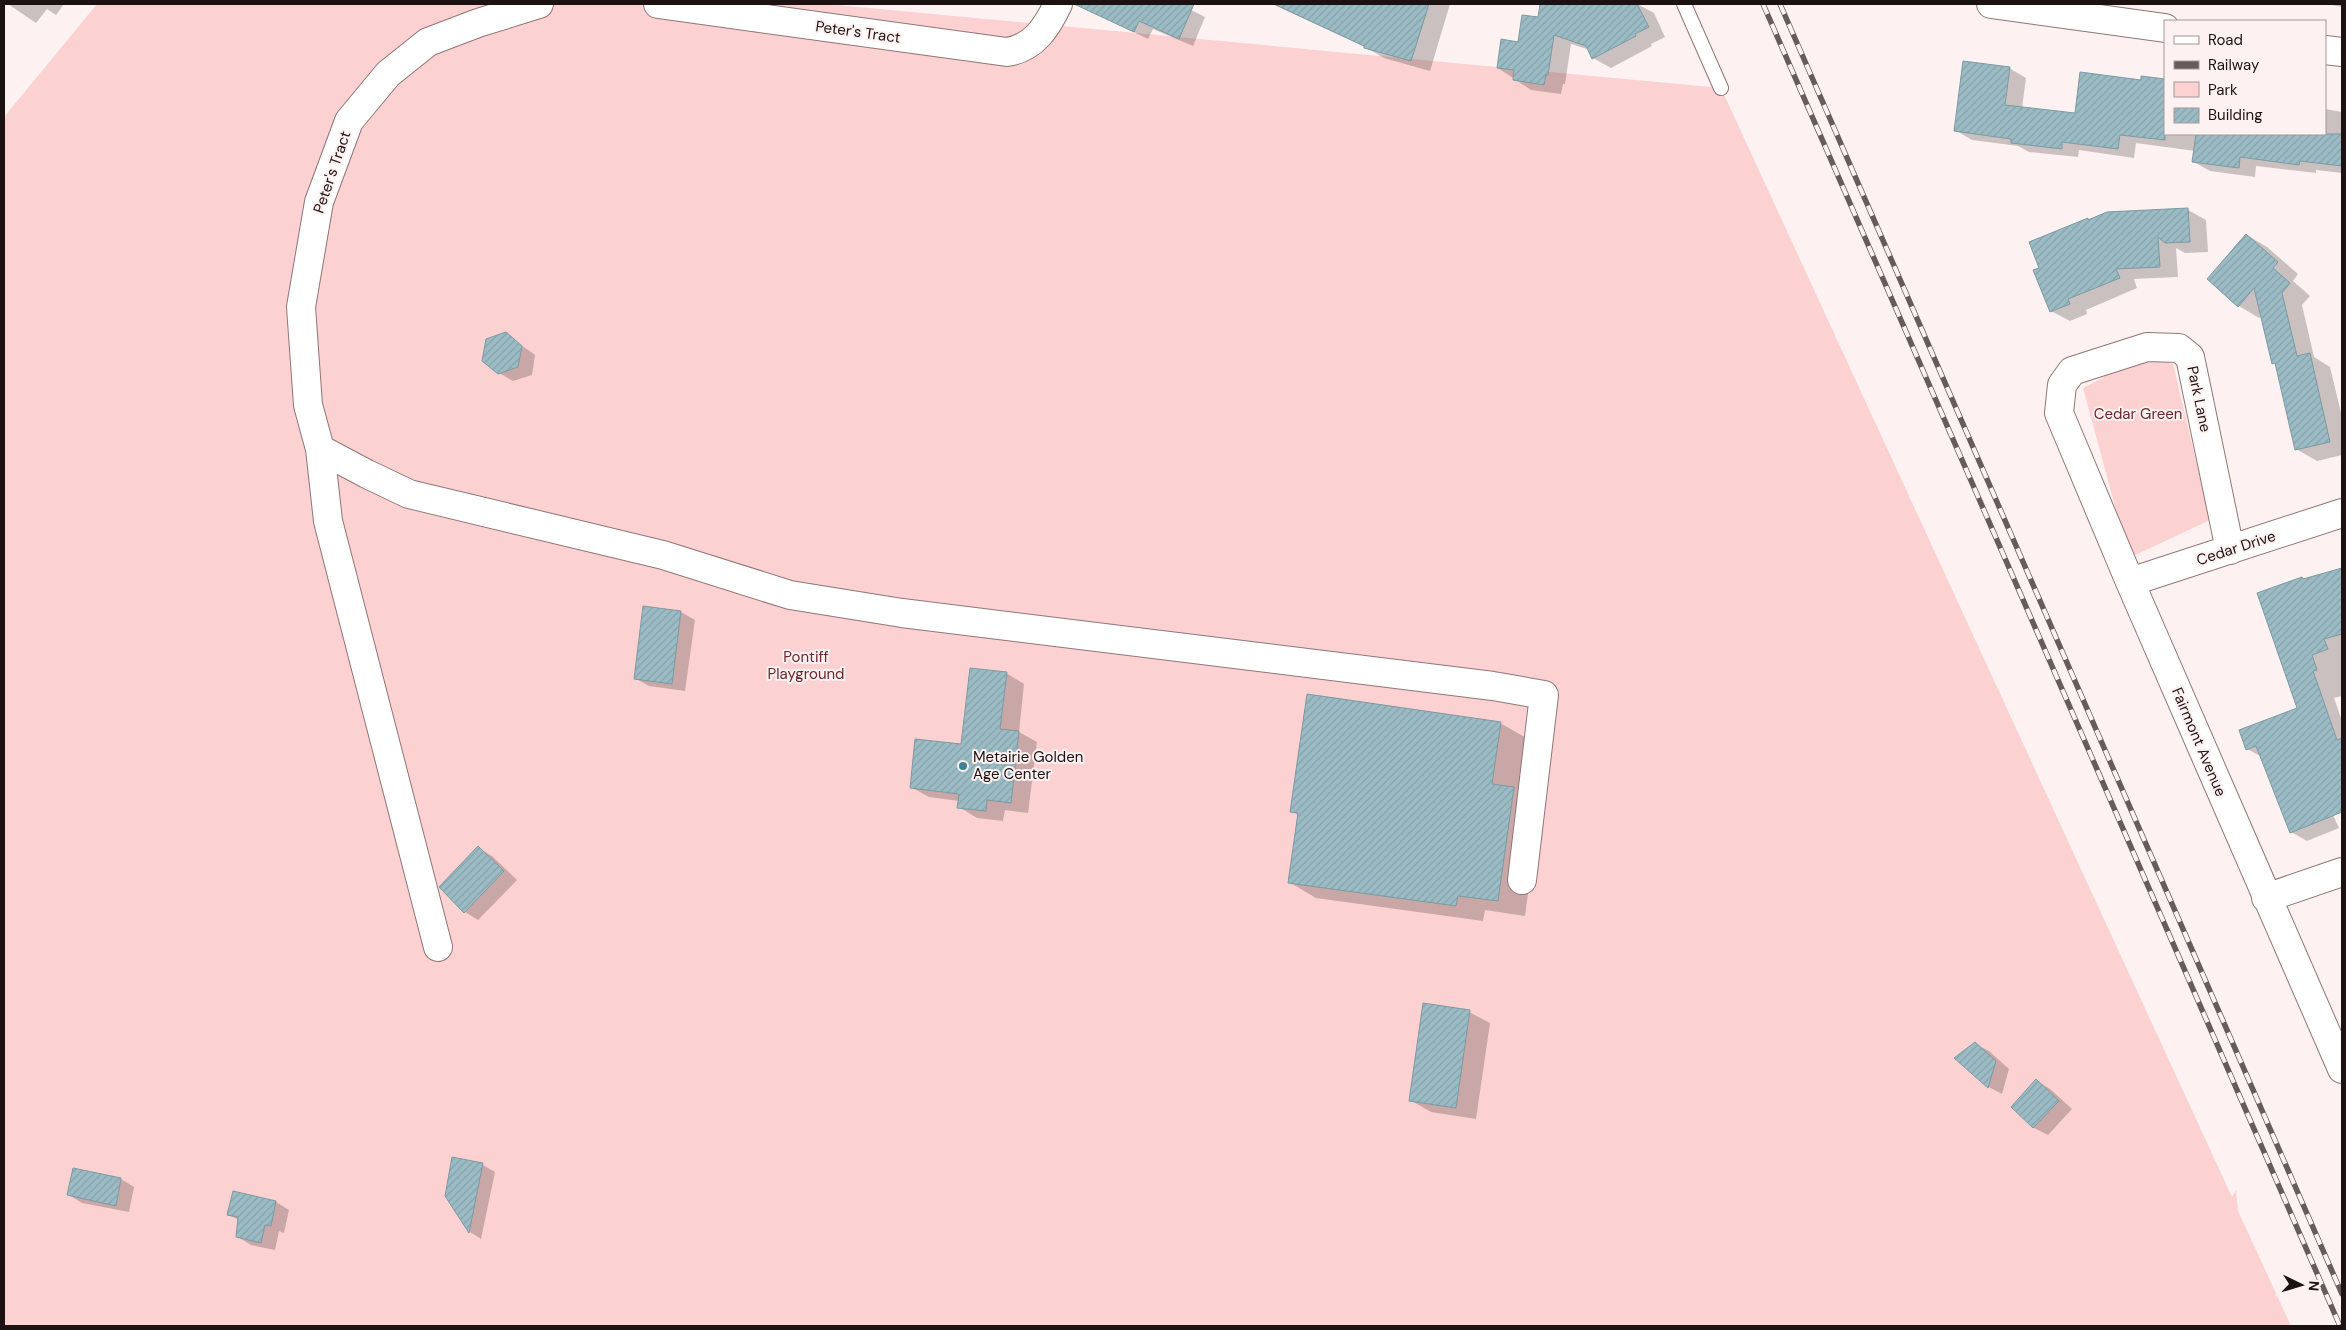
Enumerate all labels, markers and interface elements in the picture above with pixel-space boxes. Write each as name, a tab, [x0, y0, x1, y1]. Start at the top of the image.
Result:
street label: Peter's Tract	[814, 16, 902, 48]
legend	[2164, 20, 2326, 135]
text: Road	[2208, 30, 2243, 50]
text: Railway	[2208, 55, 2260, 75]
text: Park	[2208, 80, 2238, 100]
text: Building	[2208, 105, 2263, 125]
street label: Peter's Tract	[309, 128, 355, 216]
street label: Park Lane	[2182, 364, 2216, 434]
park label: Cedar Green	[2094, 404, 2182, 424]
street label: Cedar Drive	[2194, 526, 2278, 570]
park label: Pontiff Playground	[768, 647, 845, 684]
street label: Fairmont Avenue	[2167, 684, 2231, 800]
place label: Metairie Golden Age Center	[973, 747, 1083, 784]
marker: Metairie Golden Age Center	[957, 760, 969, 772]
north arrow	[2276, 1260, 2326, 1310]
text: N	[2305, 1280, 2323, 1292]

